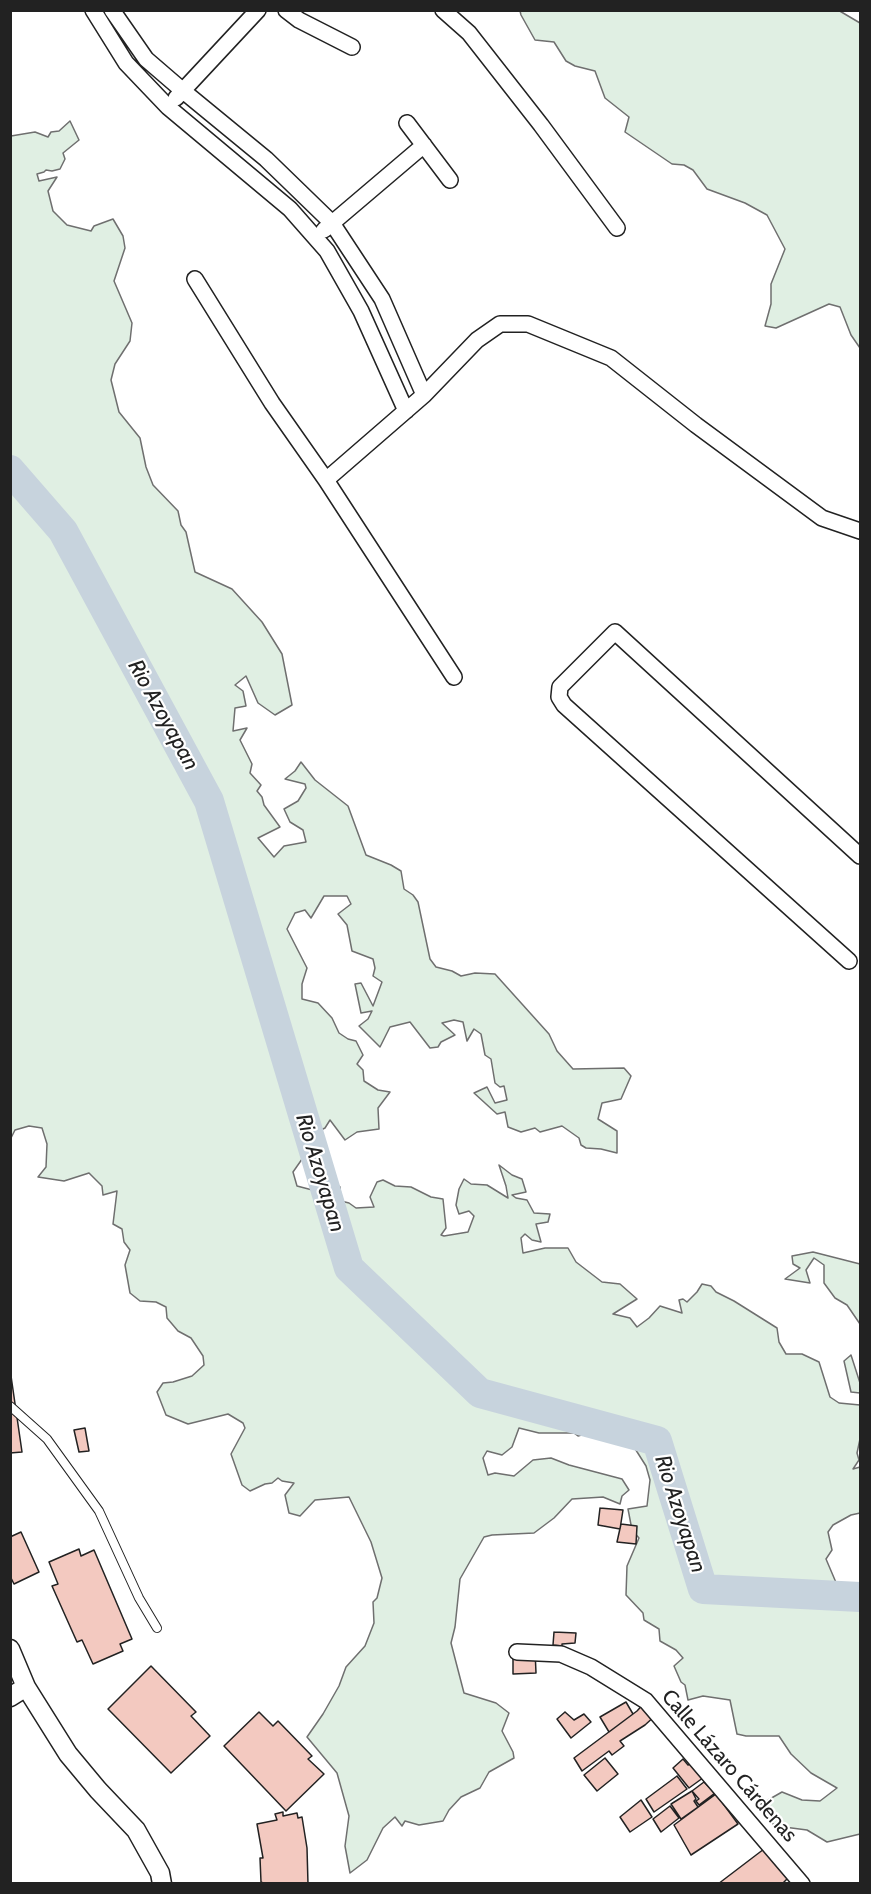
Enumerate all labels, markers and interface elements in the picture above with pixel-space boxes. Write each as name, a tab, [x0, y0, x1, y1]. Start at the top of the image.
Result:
water label: Rio Azoyapan	[122, 655, 204, 775]
water label: Rio Azoyapan	[290, 1111, 350, 1235]
water label: Rio Azoyapan	[649, 1452, 711, 1576]
street label: Calle Lázaro Cárdenas	[656, 1685, 802, 1847]

